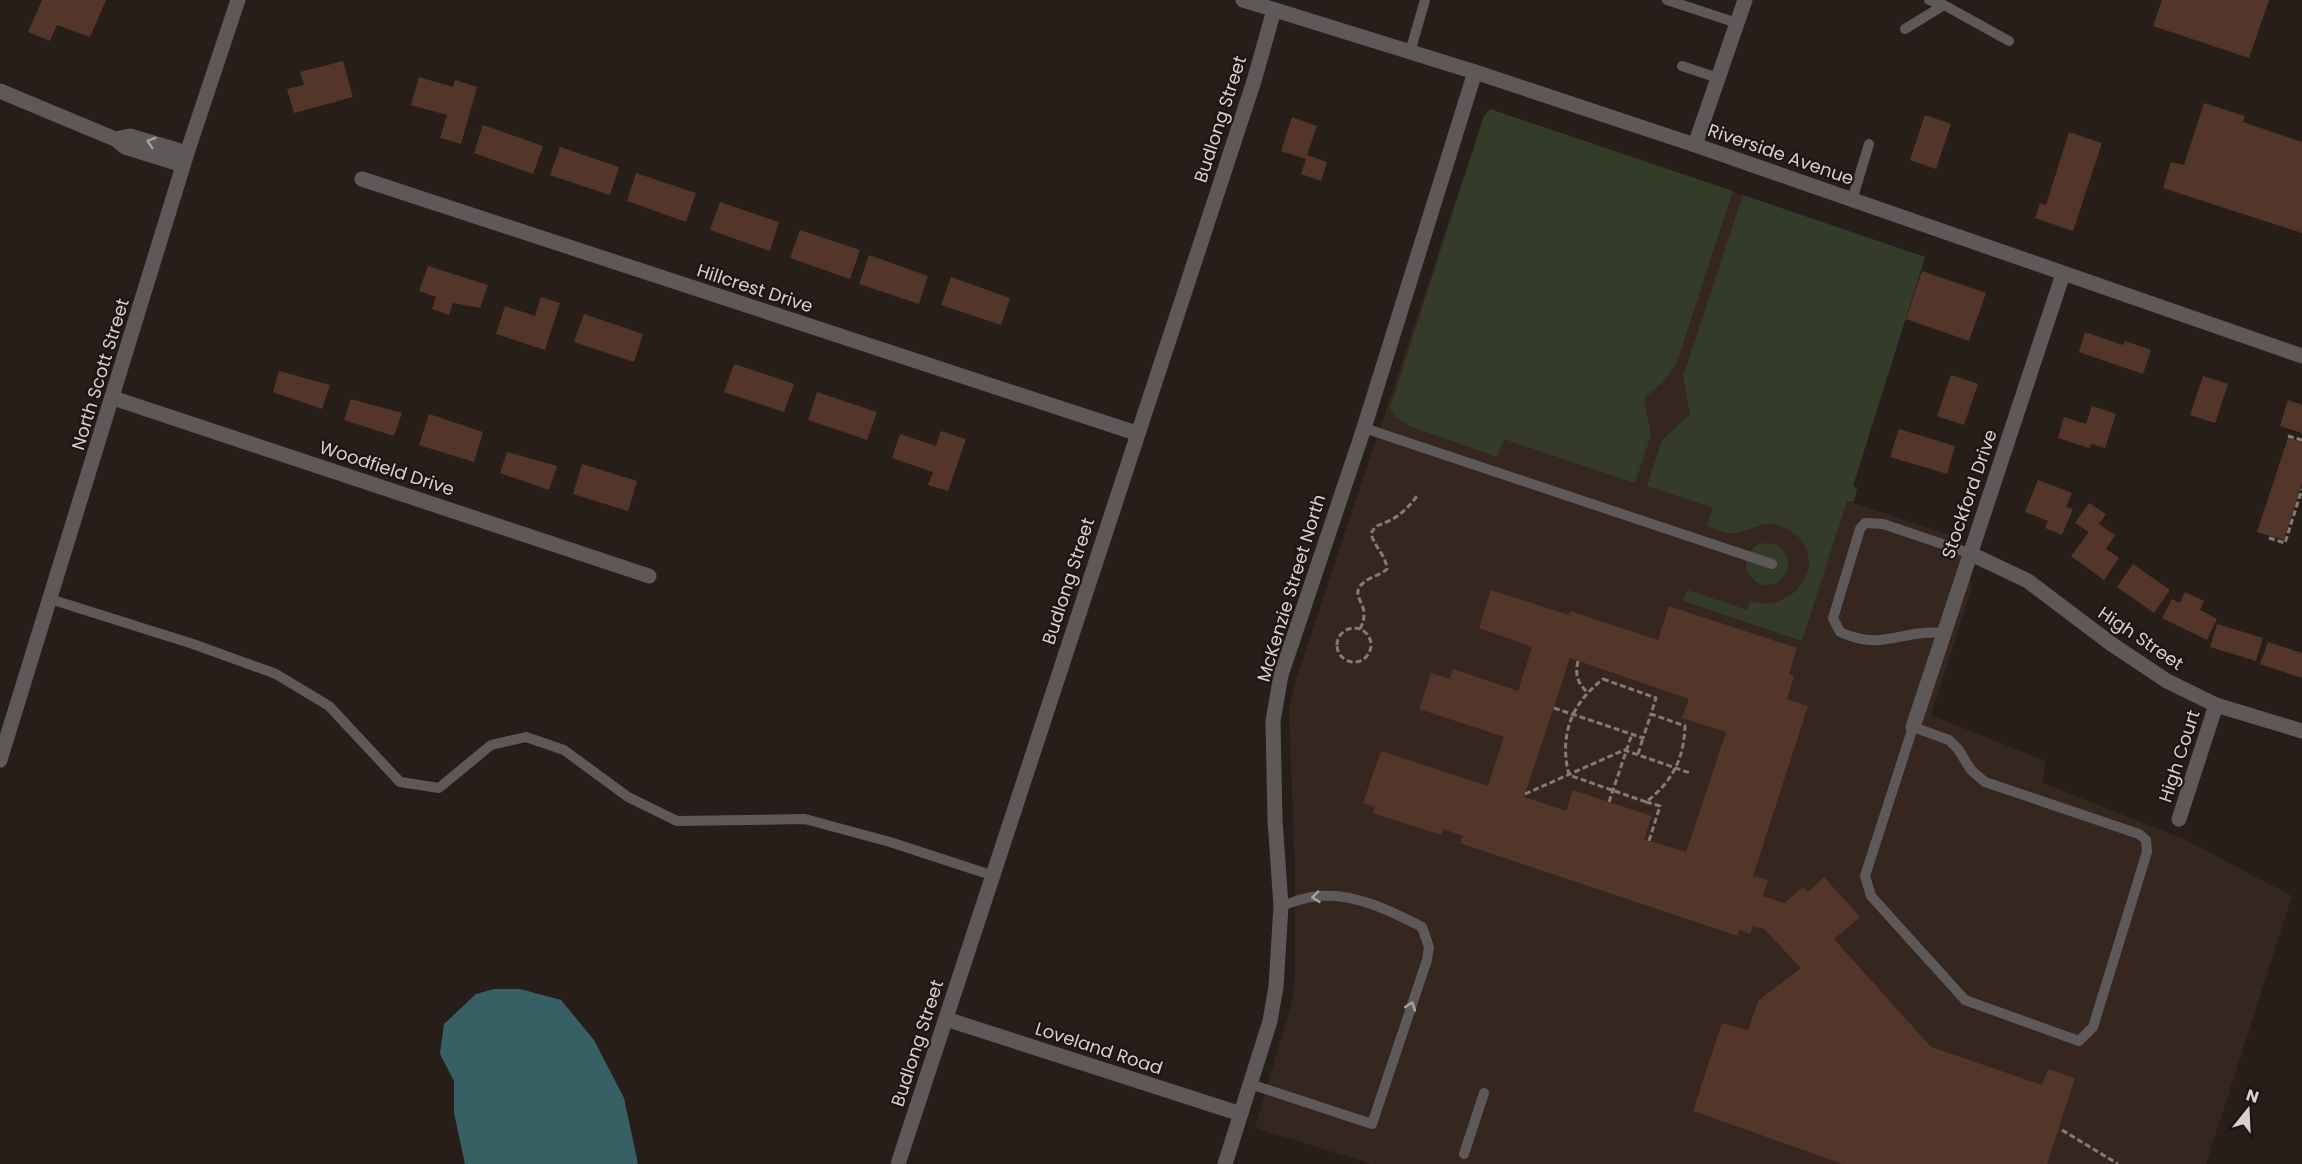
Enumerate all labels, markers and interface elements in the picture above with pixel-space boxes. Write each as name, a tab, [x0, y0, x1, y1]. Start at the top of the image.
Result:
street label: Budlong Street	[1188, 52, 1252, 186]
street label: Riverside Avenue	[1705, 117, 1857, 191]
one-way arrow	[146, 137, 157, 149]
street label: Hillcrest Drive	[694, 258, 816, 318]
street label: North Scott Street	[65, 295, 135, 453]
street label: Stockford Drive	[1935, 426, 2003, 562]
street label: Woodfield Drive	[316, 434, 458, 502]
street label: McKenzie Street North	[1251, 491, 1331, 685]
street label: Budlong Street	[1036, 514, 1100, 648]
street label: High Street	[2093, 600, 2189, 676]
street label: High Court	[2152, 707, 2206, 805]
one-way arrow	[1312, 890, 1321, 903]
street label: Budlong Street	[885, 976, 949, 1110]
one-way arrow	[1403, 1001, 1416, 1012]
street label: Loveland Road	[1032, 1016, 1166, 1080]
north arrow	[2218, 1080, 2278, 1140]
text: N	[2243, 1083, 2262, 1109]

